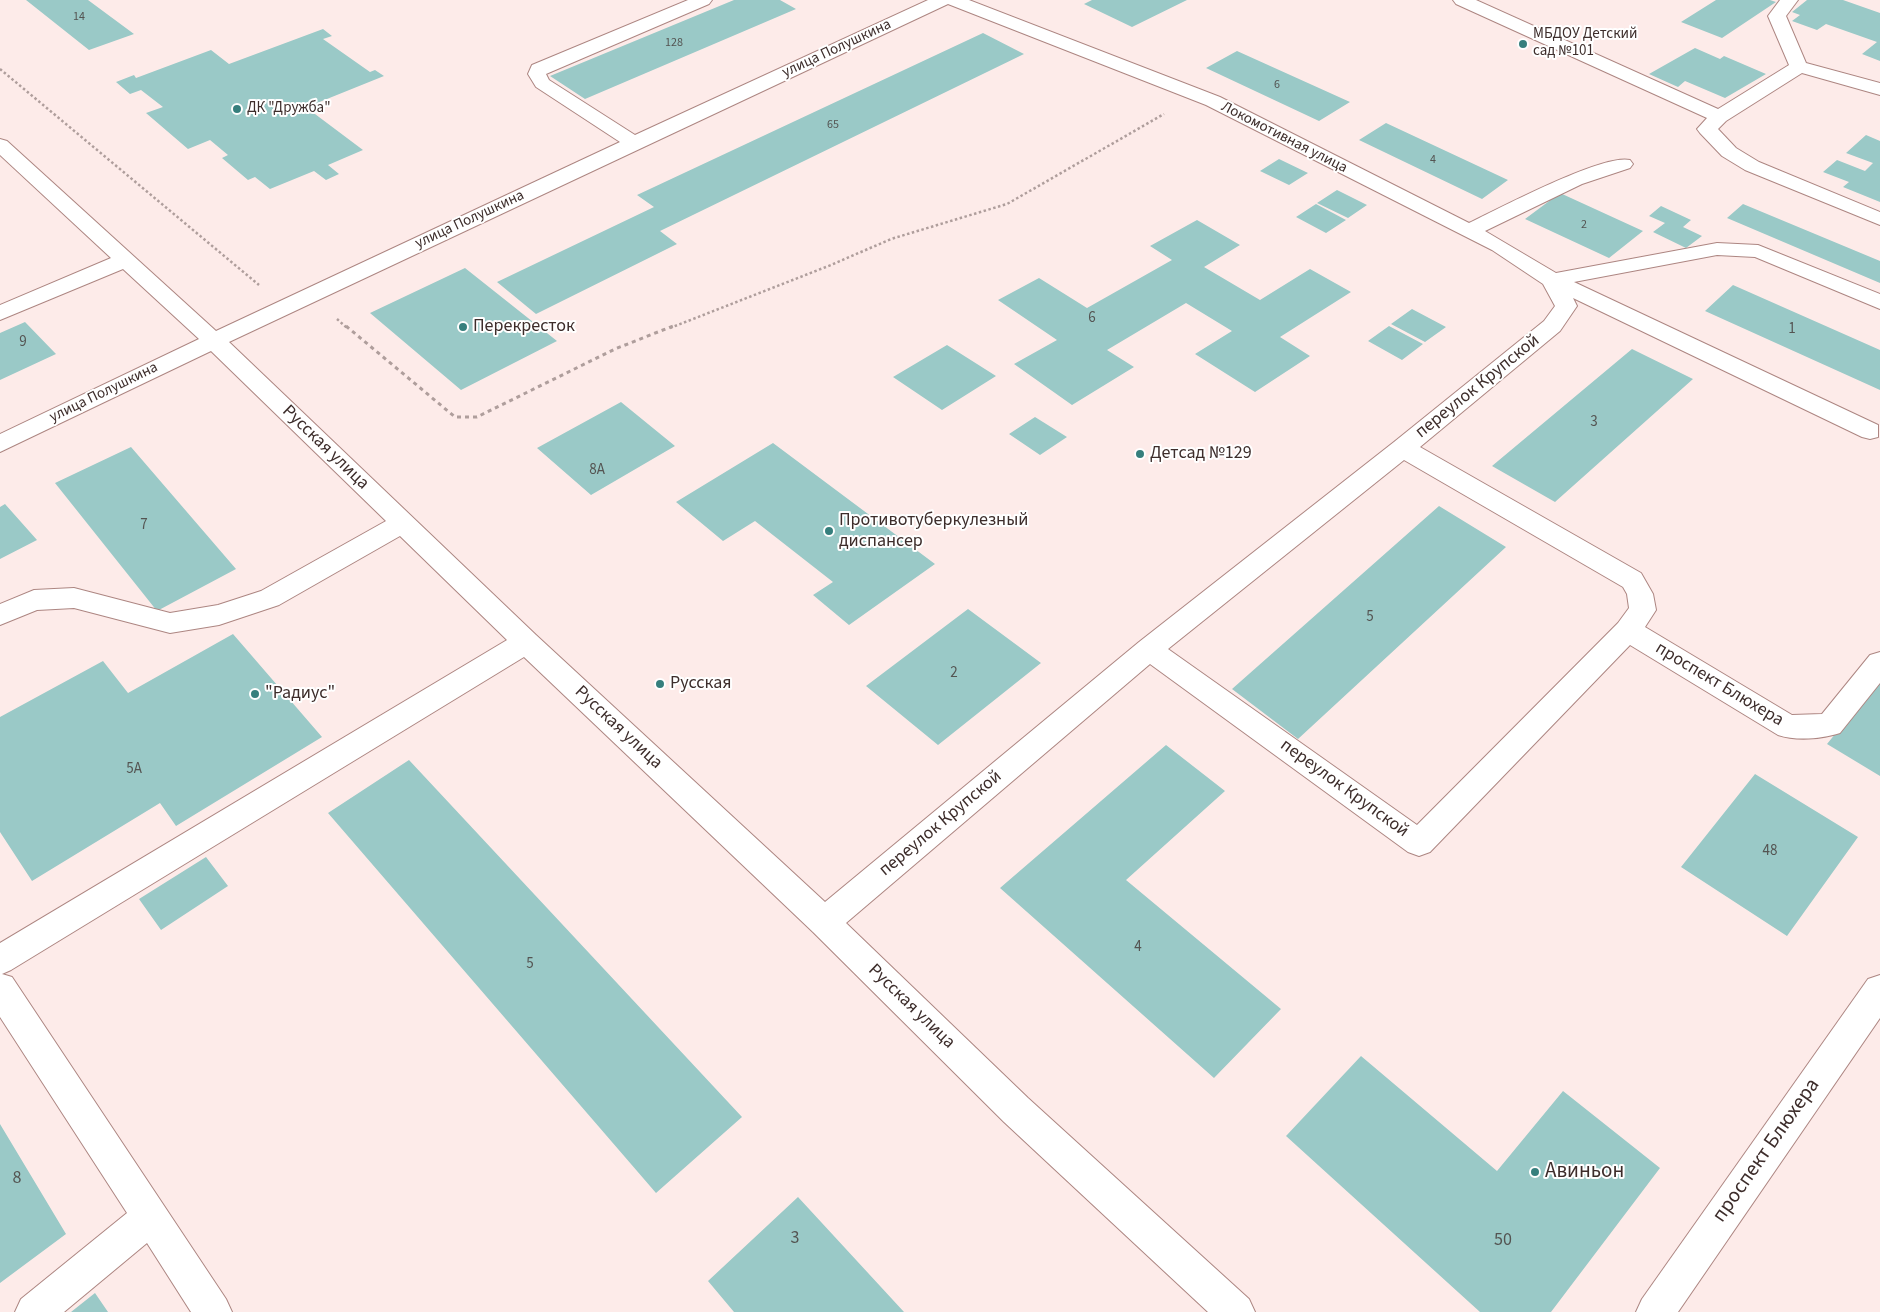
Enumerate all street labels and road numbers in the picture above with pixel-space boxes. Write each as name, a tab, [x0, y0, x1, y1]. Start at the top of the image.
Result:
street label: улица Полушкина	[780, 16, 894, 82]
street label: Локомотивная улица	[1218, 98, 1350, 178]
street label: улица Полушкина	[413, 187, 527, 253]
street label: переулок Крупской	[1412, 330, 1544, 444]
street label: улица Полушкина	[47, 359, 161, 427]
street label: Русская улица	[277, 401, 373, 495]
street label: проспект Блюхера	[1651, 638, 1787, 732]
street label: Русская улица	[570, 682, 666, 774]
street label: переулок Крупской	[1276, 735, 1412, 843]
street label: переулок Крупской	[875, 766, 1007, 882]
street label: Русская улица	[863, 960, 959, 1054]
street label: проспект Блюхера	[1708, 1074, 1826, 1228]

